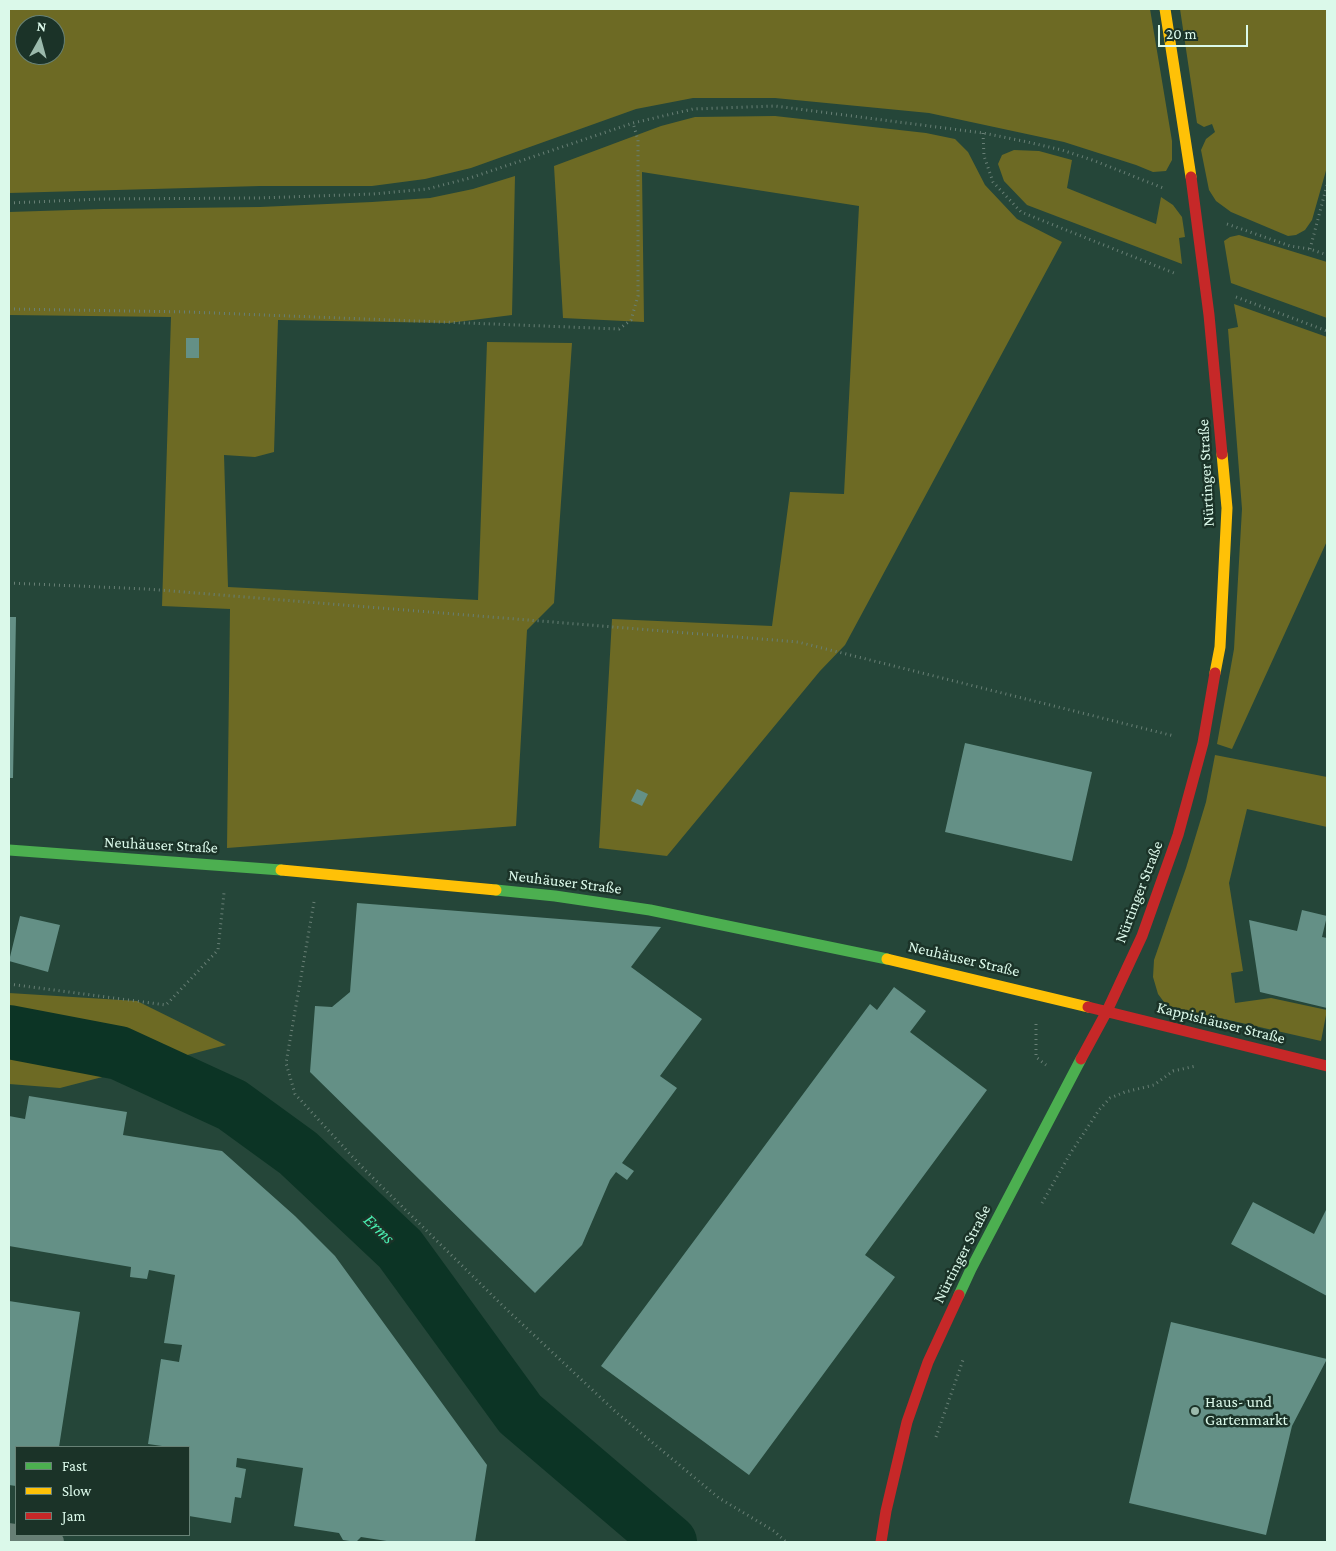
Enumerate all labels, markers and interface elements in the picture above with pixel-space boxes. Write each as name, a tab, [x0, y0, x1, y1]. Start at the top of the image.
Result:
north arrow	[15, 15, 65, 65]
scale bar	[1161, 15, 1251, 47]
text: N	[36, 18, 47, 35]
text: 20 m	[1166, 26, 1197, 42]
street label: Nürtinger Straße	[1194, 419, 1218, 527]
street label: Neuhäuser Straße	[104, 832, 218, 858]
street label: Nürtinger Straße	[1111, 838, 1167, 946]
street label: Neuhäuser Straße	[507, 866, 623, 898]
street label: Neuhäuser Straße	[906, 937, 1022, 981]
street label: Kappishäuser Straße	[1155, 998, 1287, 1048]
street label: Nürtinger Straße	[929, 1202, 995, 1306]
water label: Erms	[359, 1209, 399, 1249]
place label: Haus- und Gartenmarkt	[1205, 1392, 1288, 1430]
marker: Haus- und Gartenmarkt	[1189, 1405, 1201, 1417]
legend	[15, 1446, 190, 1536]
text: Fast	[62, 1458, 87, 1474]
text: Slow	[62, 1483, 91, 1499]
text: Jam	[62, 1508, 85, 1524]

